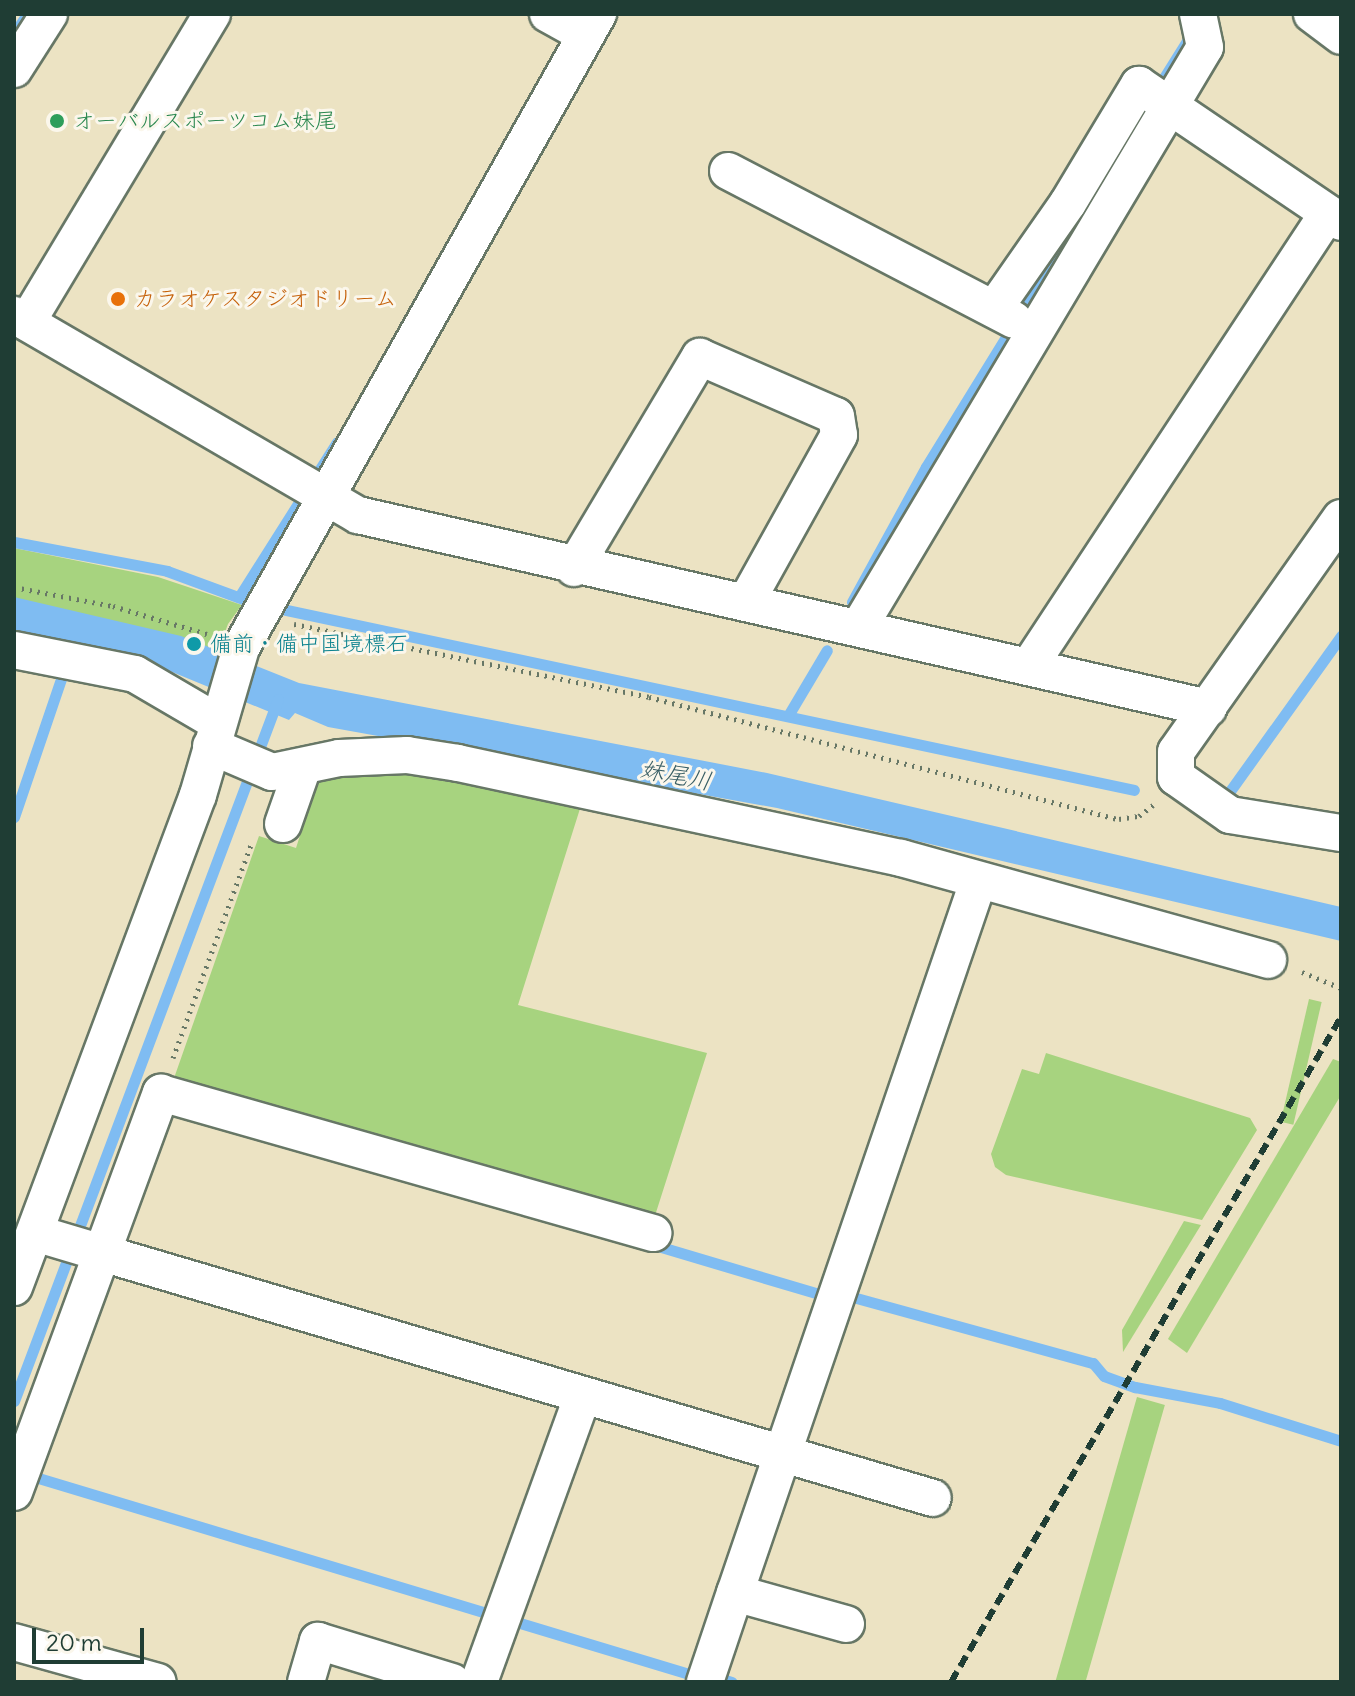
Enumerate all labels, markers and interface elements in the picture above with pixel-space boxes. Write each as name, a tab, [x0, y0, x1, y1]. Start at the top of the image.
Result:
place label: オーバルスポーツコム妹尾	[73, 108, 337, 134]
marker: オーバルスポーツコム妹尾	[48, 112, 66, 130]
place label: カラオケスタジオドリーム	[134, 286, 398, 312]
marker: カラオケスタジオドリーム	[109, 290, 127, 308]
place label: 備前・備中国境標石	[210, 631, 408, 657]
marker: 備前・備中国境標石	[185, 635, 203, 653]
water label: 妹尾川	[638, 754, 714, 796]
scale bar	[36, 1612, 148, 1662]
text: 20 m	[46, 1627, 102, 1657]

